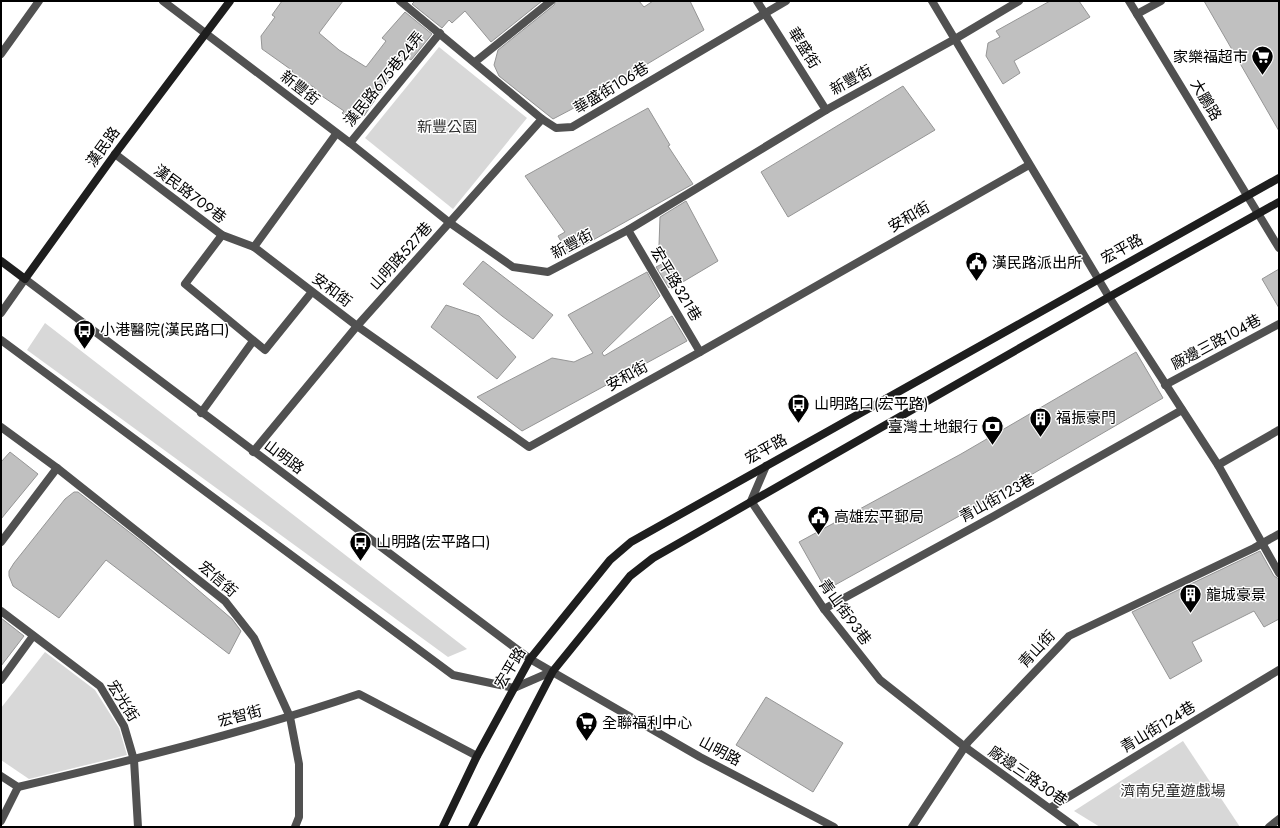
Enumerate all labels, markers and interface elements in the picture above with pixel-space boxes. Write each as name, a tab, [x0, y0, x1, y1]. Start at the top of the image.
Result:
street label: 華盛街	[783, 23, 825, 73]
street label: 漢民路675巷24弄	[339, 27, 429, 131]
supermarket icon: 家樂福超市	[1250, 44, 1276, 77]
place label: 家樂福超市	[1173, 46, 1248, 68]
street label: 華盛街106巷	[569, 57, 653, 119]
street label: 新豐街	[826, 59, 876, 101]
street label: 新豐街	[275, 65, 325, 111]
street label: 大鵬路	[1185, 75, 1227, 125]
park label: 新豐公園	[417, 116, 477, 138]
street label: 漢民路	[81, 122, 125, 172]
street label: 漢民路709巷	[149, 159, 231, 229]
street label: 安和街	[884, 196, 934, 238]
street label: 山明路527巷	[364, 217, 438, 295]
street label: 新豐街	[547, 224, 597, 264]
street label: 宏平路	[1097, 228, 1147, 270]
street label: 宏平路321巷	[645, 243, 707, 325]
public building icon: 漢民路派出所	[964, 250, 990, 283]
place label: 漢民路派出所	[992, 252, 1082, 274]
street label: 安和街	[307, 268, 357, 312]
street label: 廠邊三路104巷	[1167, 309, 1265, 375]
bus stop icon: 小港醫院(漢民路口)	[72, 317, 98, 350]
place label: 小港醫院(漢民路口)	[100, 319, 229, 341]
street label: 安和街	[602, 355, 652, 397]
bus stop icon: 山明路口(宏平路)	[785, 391, 811, 424]
place label: 山明路口(宏平路)	[814, 393, 928, 415]
building icon: 福振豪門	[1028, 405, 1054, 438]
place label: 福振豪門	[1056, 407, 1116, 429]
bank icon: 臺灣土地銀行	[980, 414, 1006, 447]
place label: 臺灣土地銀行	[888, 416, 978, 438]
street label: 宏平路	[741, 428, 791, 470]
street label: 山明路	[259, 435, 309, 479]
street label: 青山街123巷	[955, 468, 1039, 528]
public building icon: 高雄宏平郵局	[805, 504, 831, 537]
place label: 高雄宏平郵局	[834, 506, 924, 528]
bus stop icon: 山明路(宏平路口)	[348, 529, 374, 562]
place label: 山明路(宏平路口)	[376, 531, 490, 553]
street label: 宏信街	[194, 556, 242, 602]
street label: 青山街93巷	[814, 574, 876, 650]
building icon: 龍城豪景	[1177, 582, 1203, 615]
place label: 龍城豪景	[1206, 584, 1266, 606]
street label: 青山街	[1014, 625, 1060, 673]
street label: 宏平路	[489, 643, 531, 693]
street label: 宏光街	[102, 676, 144, 726]
street label: 青山街124巷	[1116, 696, 1200, 758]
street label: 宏智街	[215, 700, 265, 732]
supermarket icon: 全聯福利中心	[573, 710, 599, 743]
place label: 全聯福利中心	[602, 712, 692, 734]
street label: 山明路	[695, 731, 745, 771]
street label: 廠邊三路30巷	[984, 741, 1072, 811]
park label: 濟南兒童遊戲場	[1120, 780, 1226, 802]

